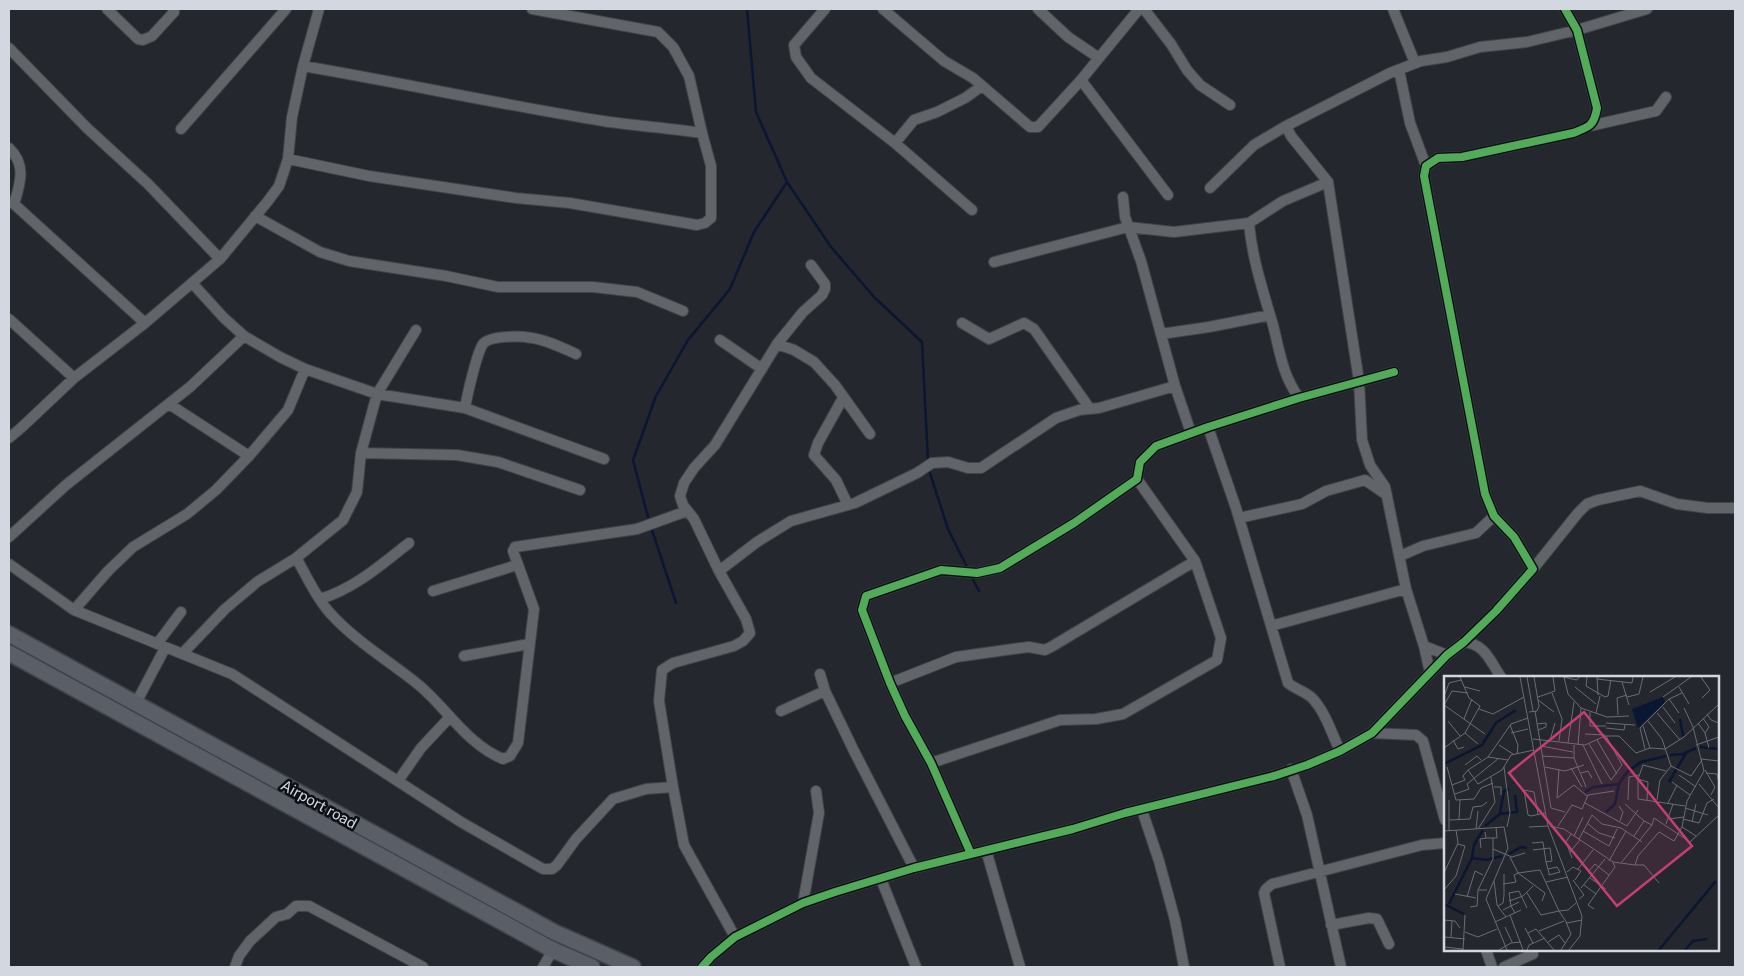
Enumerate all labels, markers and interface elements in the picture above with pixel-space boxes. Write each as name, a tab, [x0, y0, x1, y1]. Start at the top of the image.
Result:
inset map	[1444, 676, 1719, 951]
street label: Airport road	[278, 776, 360, 832]

